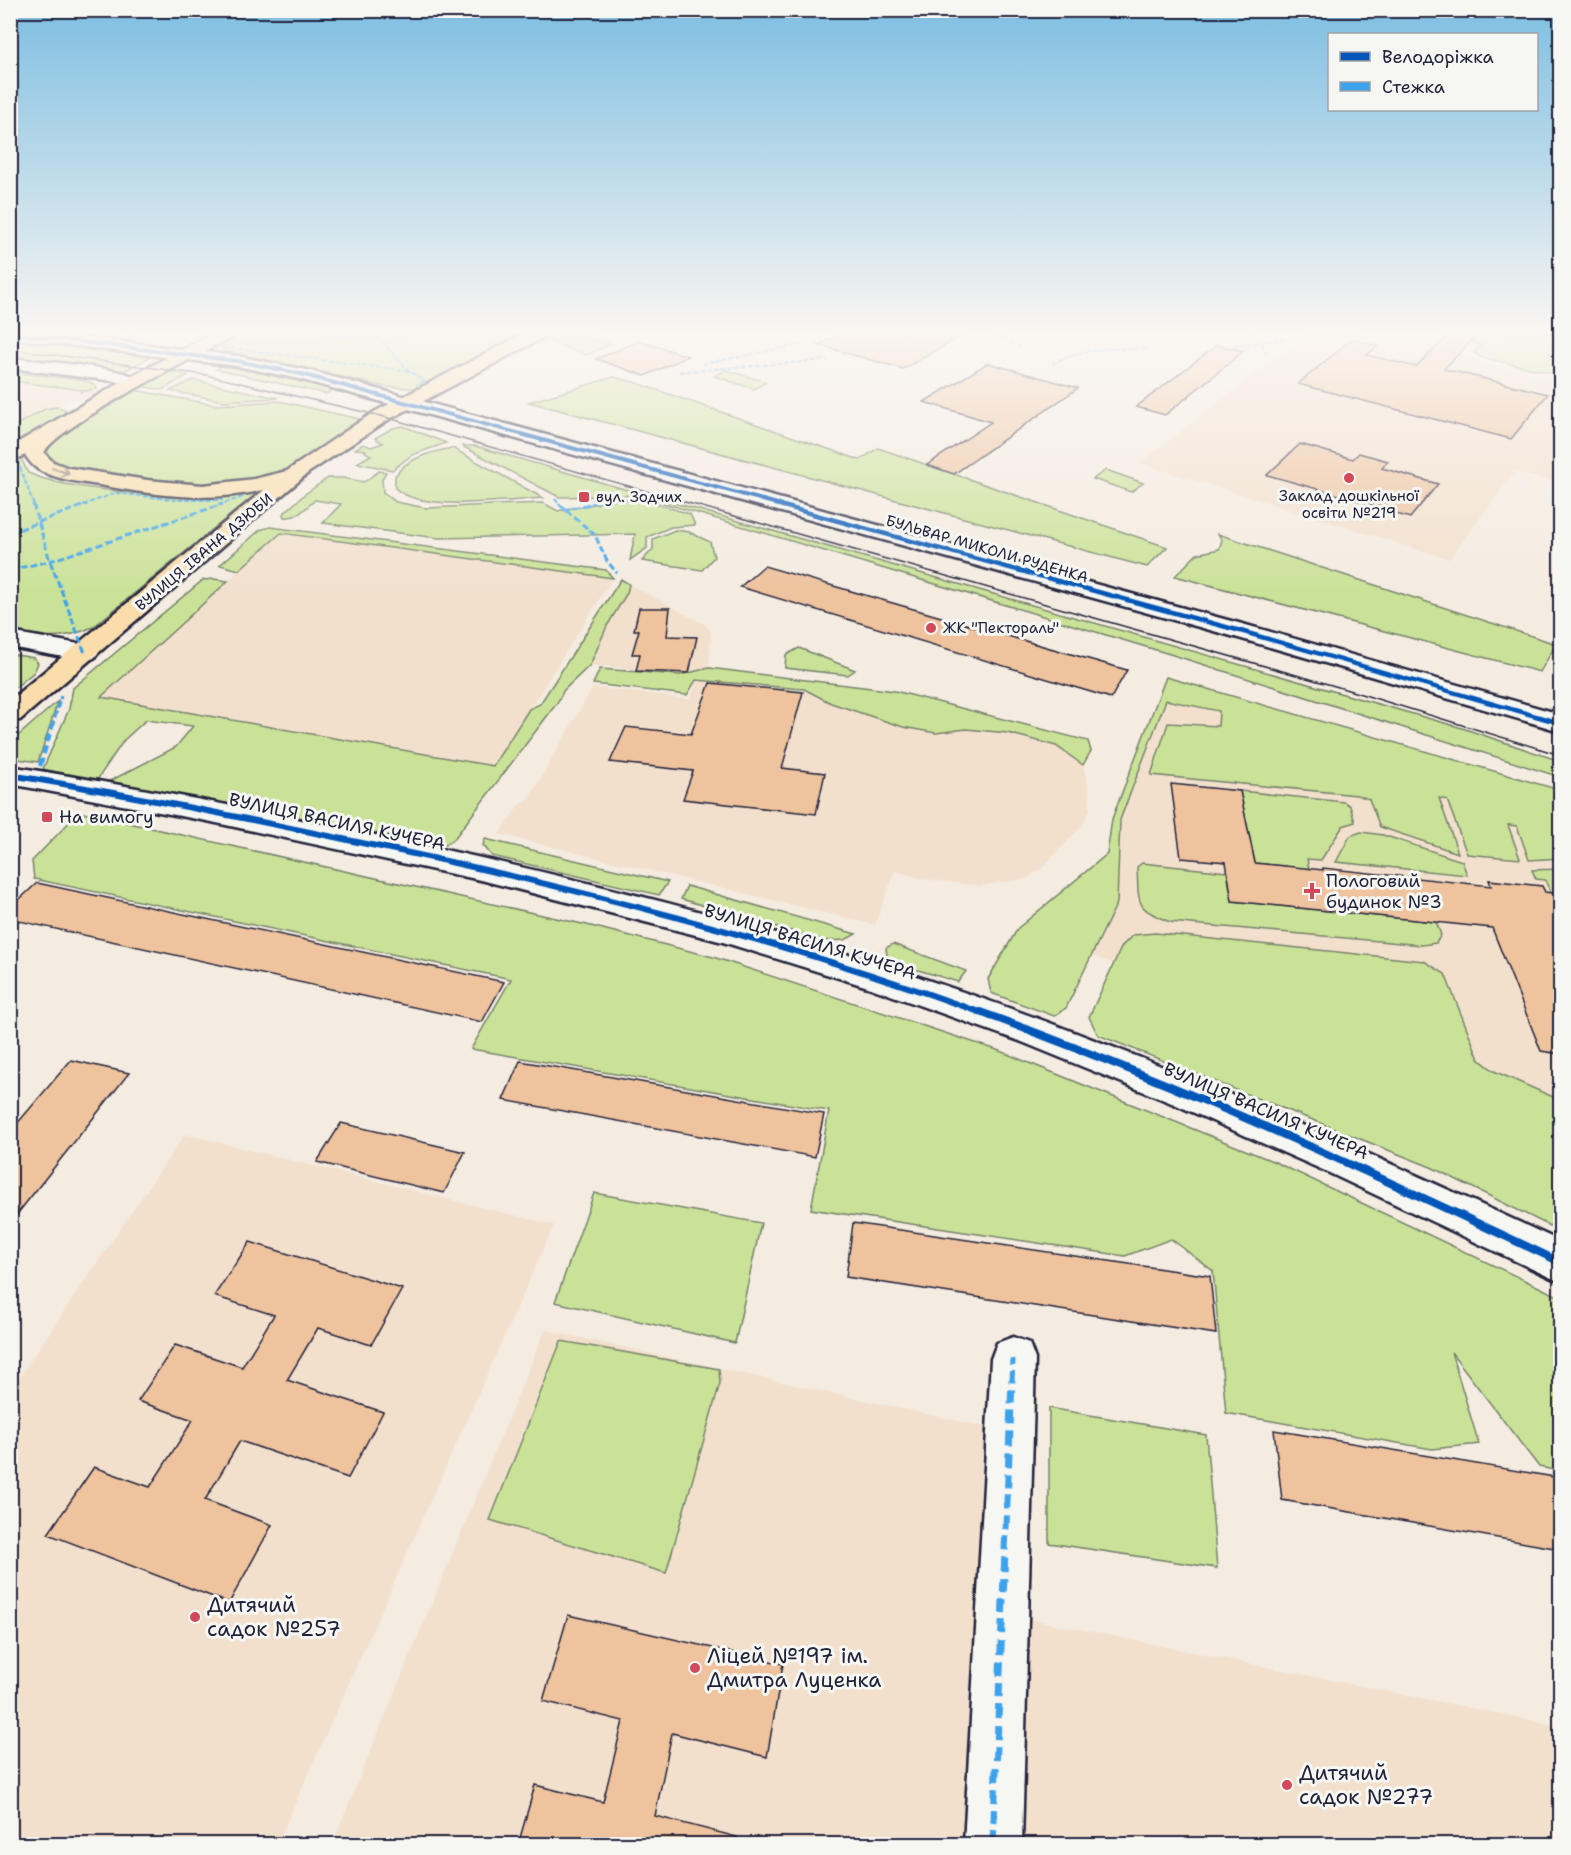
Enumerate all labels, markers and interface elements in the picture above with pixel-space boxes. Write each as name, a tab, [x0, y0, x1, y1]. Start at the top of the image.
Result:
legend	[1328, 33, 1538, 111]
text: Велодоріжка	[1382, 45, 1494, 69]
text: Стежка	[1382, 75, 1445, 99]
one-way arrow	[51, 466, 70, 477]
marker: Заклад дошкільної освіти №219	[1342, 471, 1356, 485]
place label: Заклад дошкільної освіти №219	[1279, 486, 1420, 523]
place label: вул. Зодчих	[596, 487, 682, 507]
street label: ВУЛИЦЯ ІВАНА ДЗЮБИ	[131, 489, 277, 615]
marker: вул. Зодчих	[577, 490, 591, 504]
street label: БУЛЬВАР МИКОЛИ РУДЕНКА	[883, 510, 1091, 588]
place label: ЖК "Пектораль"	[943, 618, 1059, 638]
marker: ЖК "Пектораль"	[924, 621, 938, 635]
street label: ВУЛИЦЯ ВАСИЛЯ КУЧЕРА	[227, 787, 447, 857]
place label: На вимогу	[59, 805, 154, 829]
marker: На вимогу	[40, 810, 54, 824]
place label: Пологовий будинок №3	[1326, 869, 1442, 914]
marker: Пологовий будинок №3	[1303, 882, 1321, 900]
street label: ВУЛИЦЯ ВАСИЛЯ КУЧЕРА	[701, 898, 919, 986]
street label: ВУЛИЦЯ ВАСИЛЯ КУЧЕРА	[1160, 1057, 1372, 1165]
place label: Дитячий садок №257	[207, 1591, 341, 1643]
marker: Дитячий садок №257	[188, 1610, 202, 1624]
place label: Ліцей №197 ім. Дмитра Луценка	[707, 1642, 881, 1694]
marker: Ліцей №197 ім. Дмитра Луценка	[688, 1661, 702, 1675]
place label: Дитячий садок №277	[1299, 1759, 1433, 1811]
marker: Дитячий садок №277	[1280, 1778, 1294, 1792]

